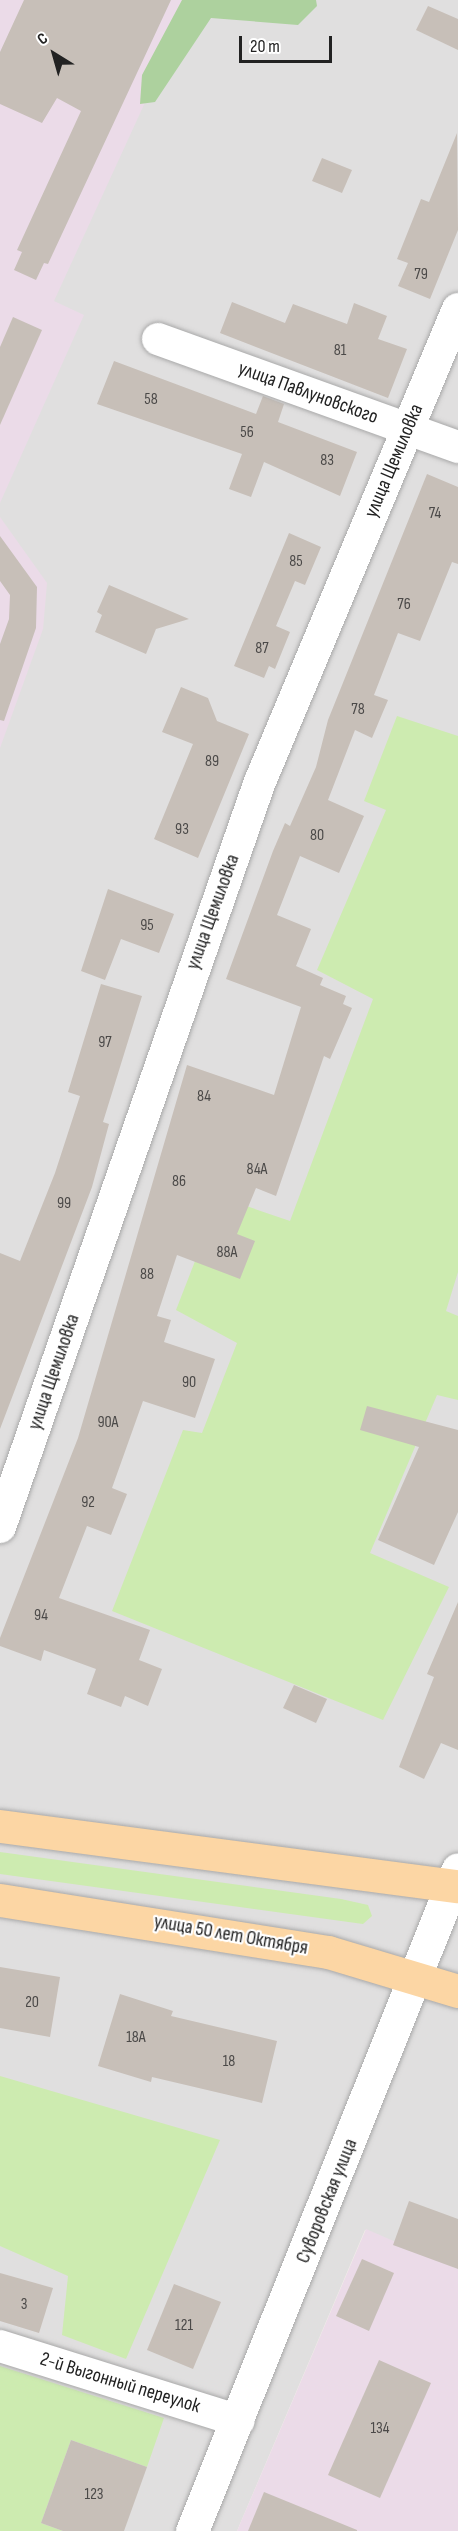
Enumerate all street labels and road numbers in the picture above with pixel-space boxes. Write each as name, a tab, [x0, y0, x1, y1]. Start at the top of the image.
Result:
street label: улица Павлуновского	[235, 357, 381, 429]
street label: улица Щемиловка	[359, 401, 429, 521]
street label: улица Щемиловка	[181, 851, 245, 973]
street label: улица Щемиловка	[23, 1311, 85, 1433]
street label: улица 50 лет Октября	[152, 1910, 310, 1960]
street label: Суворовская улица	[291, 2135, 363, 2267]
street label: 2-й Выгонный переулок	[37, 2347, 203, 2419]

